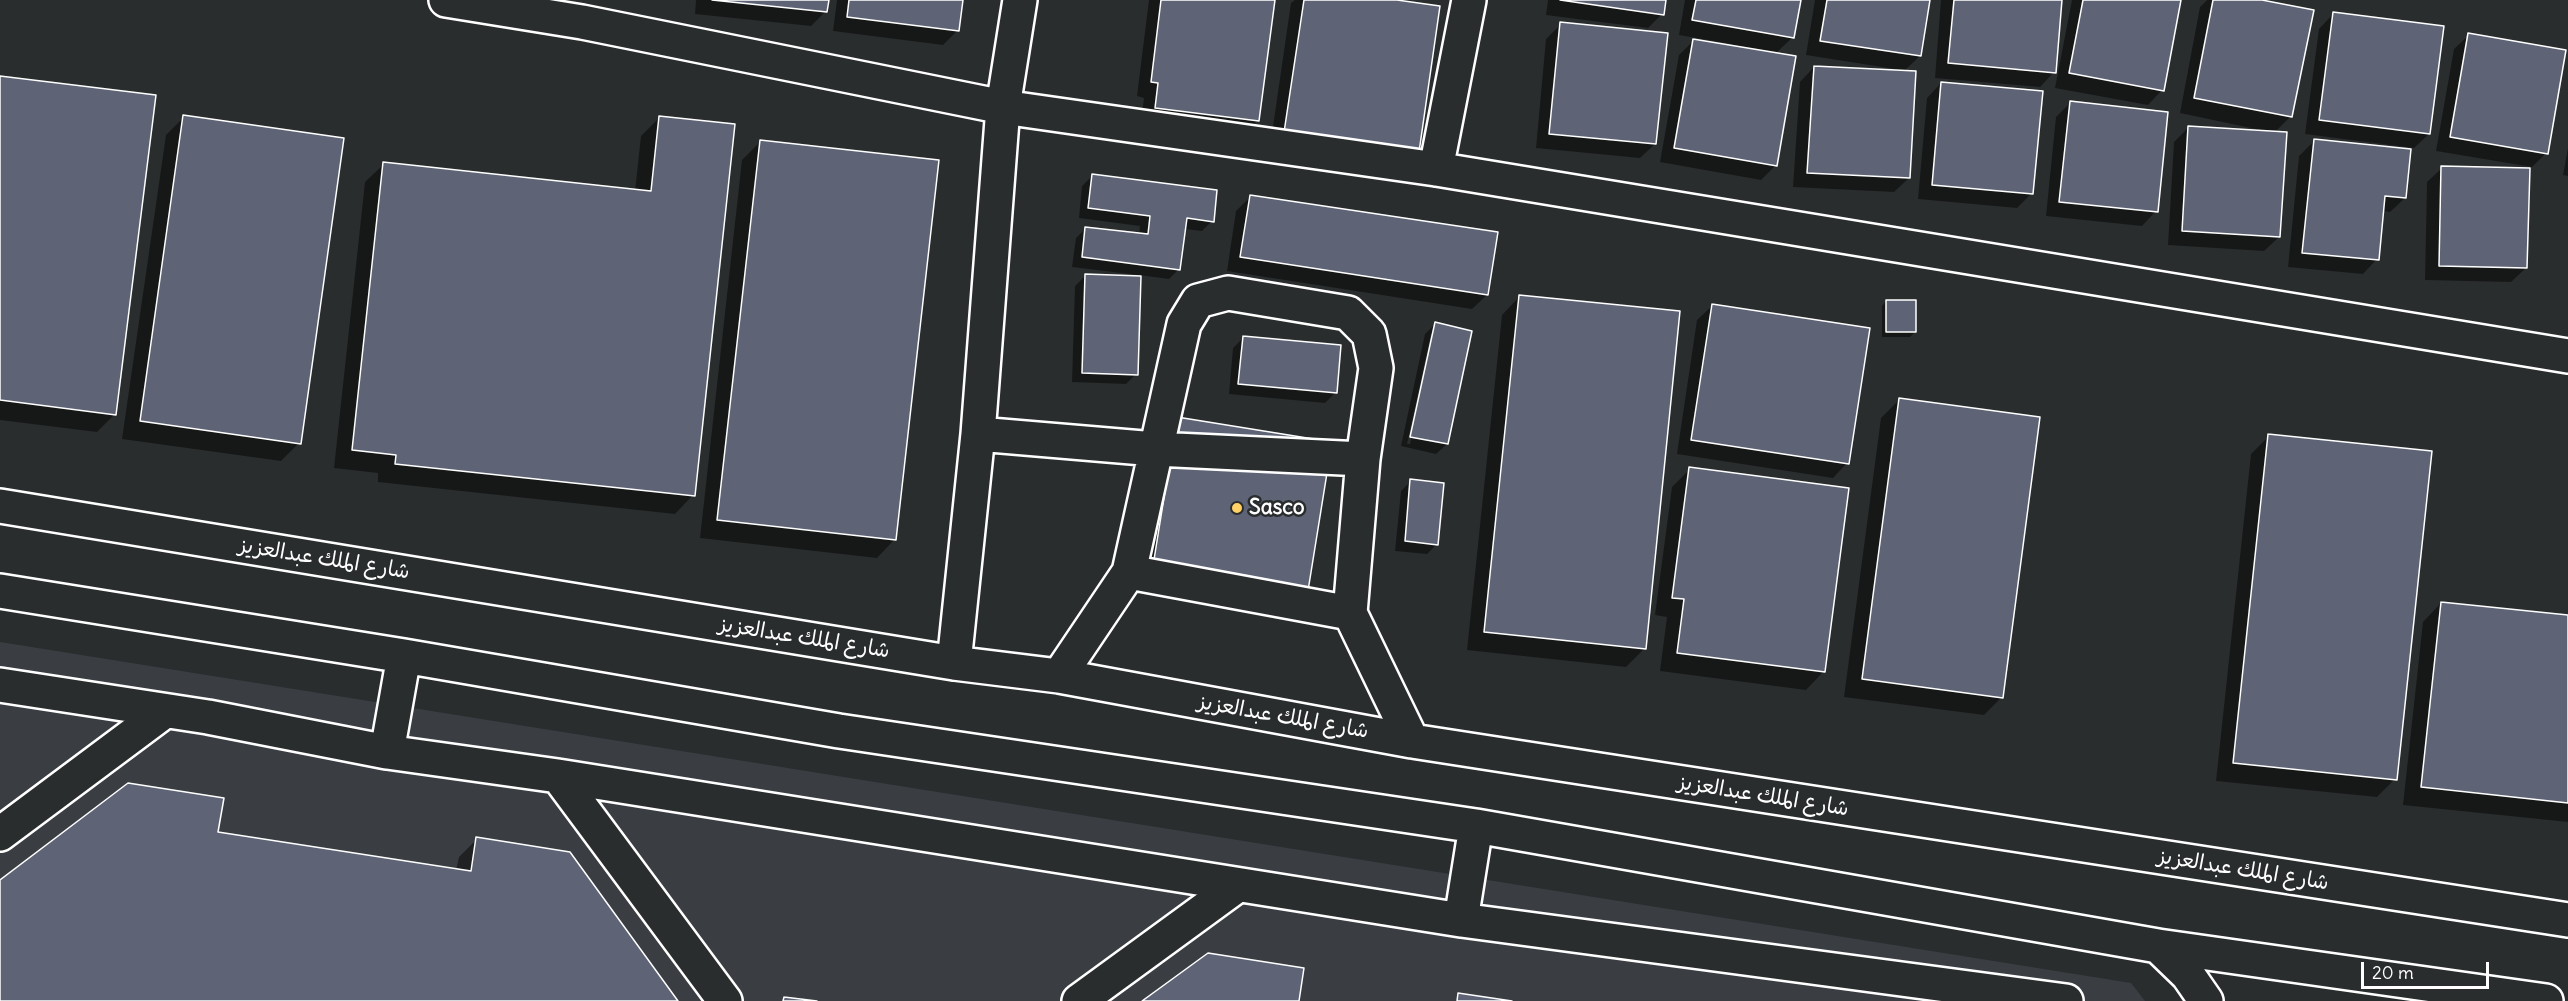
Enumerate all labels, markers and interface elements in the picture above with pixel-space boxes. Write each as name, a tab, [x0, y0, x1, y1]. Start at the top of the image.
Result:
place label: Sasco	[1249, 495, 1305, 521]
marker: Sasco	[1230, 501, 1244, 515]
street label: شارع الملك عبدالعزيز	[237, 533, 411, 585]
street label: شارع الملك عبدالعزيز	[717, 612, 891, 664]
street label: شارع الملك عبدالعزيز	[1196, 690, 1370, 744]
street label: شارع الملك عبدالعزيز	[1676, 770, 1850, 822]
street label: شارع الملك عبدالعزيز	[2156, 844, 2330, 896]
scale bar	[2364, 950, 2492, 988]
text: 20 m	[2372, 961, 2414, 984]

